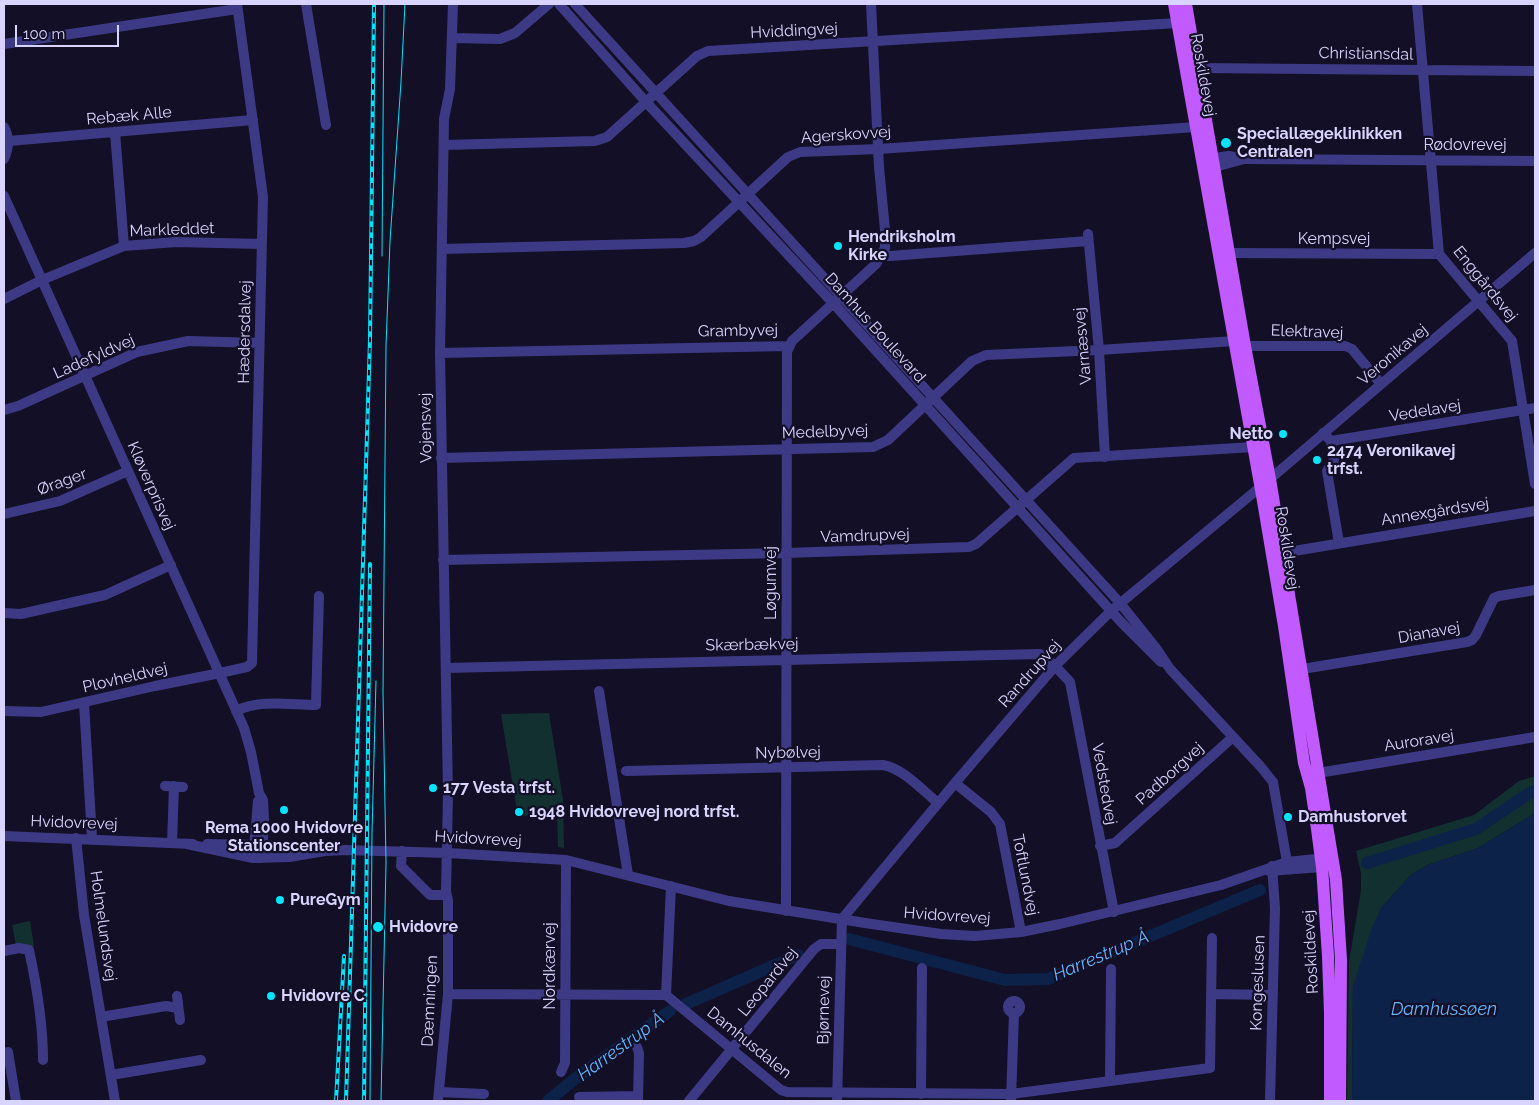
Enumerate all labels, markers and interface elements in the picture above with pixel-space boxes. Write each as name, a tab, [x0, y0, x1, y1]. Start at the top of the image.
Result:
scale bar	[18, 15, 121, 47]
street label: Hviddingvej	[750, 19, 838, 43]
text: 100 m	[23, 25, 65, 43]
street label: Roskildevej	[1186, 32, 1220, 118]
street label: Christiansdal	[1318, 44, 1414, 64]
street label: Rebæk Alle	[85, 103, 173, 129]
street label: Agerskovvej	[800, 122, 892, 148]
place label: Speciallægeklinikken Centralen	[1237, 124, 1402, 162]
street label: Rødovrevej	[1423, 135, 1507, 155]
marker: Speciallægeklinikken Centralen	[1219, 136, 1233, 150]
street label: Markleddet	[129, 219, 215, 241]
place label: Hendriksholm Kirke	[848, 227, 956, 265]
street label: Kempsvej	[1298, 229, 1370, 249]
marker: Hendriksholm Kirke	[832, 240, 844, 252]
street label: Enggårdsvej	[1449, 242, 1521, 326]
street label: Damhus Boulevard	[821, 269, 929, 387]
street label: Hædersdalvej	[234, 280, 256, 384]
street label: Varnæsvej	[1070, 307, 1096, 385]
street label: Veronikavej	[1354, 320, 1432, 390]
street label: Grambyvej	[698, 321, 778, 341]
street label: Elektravej	[1270, 321, 1344, 343]
street label: Ladefyldvej	[50, 331, 138, 383]
street label: Vojensvej	[416, 393, 436, 463]
street label: Vedelavej	[1388, 396, 1462, 426]
street label: Medelbyvej	[781, 421, 869, 443]
place label: Netto	[1230, 424, 1273, 444]
marker: Netto	[1277, 428, 1289, 440]
street label: Kløverprisvej	[123, 439, 179, 533]
place label: 2474 Veronikavej trfst.	[1327, 441, 1455, 479]
marker: 2474 Veronikavej trfst.	[1311, 454, 1323, 466]
street label: Ørager	[35, 464, 89, 500]
street label: Annexgårdsvej	[1380, 494, 1490, 530]
street label: Roskildevej	[1271, 505, 1303, 591]
street label: Vamdrupvej	[820, 525, 910, 547]
street label: Løgumvej	[761, 546, 781, 620]
street label: Dianavej	[1396, 618, 1462, 648]
street label: Skærbækvej	[705, 635, 799, 655]
street label: Randrupvej	[995, 636, 1065, 712]
street label: Plovheldvej	[81, 659, 169, 697]
street label: Auroravej	[1383, 726, 1455, 756]
street label: Padborgvej	[1132, 739, 1208, 809]
street label: Vedstedvej	[1087, 742, 1121, 826]
street label: Nybølvej	[755, 743, 821, 763]
place label: 177 Vesta trfst.	[443, 778, 555, 798]
marker: 177 Vesta trfst.	[427, 782, 439, 794]
place label: 1948 Hvidovrevej nord trfst.	[529, 802, 739, 822]
marker: Rema 1000 Hvidovre Stationscenter	[278, 804, 290, 816]
marker: 1948 Hvidovrevej nord trfst.	[513, 806, 525, 818]
place label: Damhustorvet	[1298, 807, 1407, 827]
marker: Damhustorvet	[1282, 811, 1294, 823]
street label: Hvidovrevej	[30, 812, 118, 834]
place label: Rema 1000 Hvidovre Stationscenter	[205, 818, 363, 856]
street label: Hvidovrevej	[434, 827, 522, 851]
street label: Toftlundvej	[1008, 833, 1042, 917]
street label: Holmelundsvej	[86, 869, 120, 983]
place label: PureGym	[290, 890, 361, 910]
marker: PureGym	[274, 894, 286, 906]
street label: Hvidovrevej	[903, 903, 991, 929]
street label: Roskildevej	[1299, 910, 1323, 994]
place label: Hvidovre	[389, 917, 458, 937]
marker: Hvidovre	[371, 920, 385, 934]
street label: Nordkærvej	[540, 922, 560, 1010]
water label: Harrestrup Å	[1050, 926, 1152, 986]
street label: Kongeslusen	[1247, 935, 1269, 1031]
street label: Leopardvej	[734, 944, 802, 1020]
street label: Dæmningen	[418, 955, 442, 1047]
street label: Bjørnevej	[814, 975, 834, 1045]
place label: Hvidovre C	[281, 986, 365, 1006]
marker: Hvidovre C	[265, 990, 277, 1002]
water label: Damhussøen	[1391, 999, 1497, 1021]
street label: Damhusdalen	[703, 1003, 795, 1083]
water label: Harrestrup Å	[573, 1008, 669, 1086]

